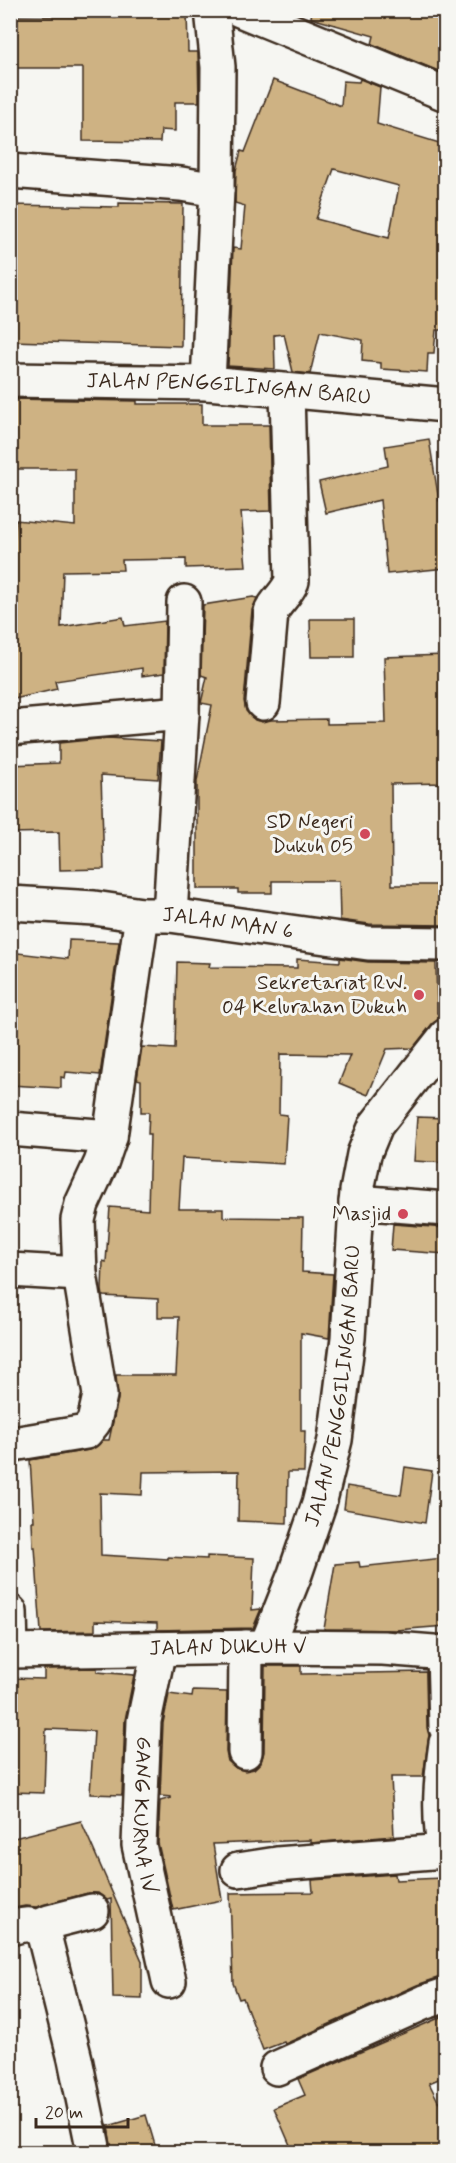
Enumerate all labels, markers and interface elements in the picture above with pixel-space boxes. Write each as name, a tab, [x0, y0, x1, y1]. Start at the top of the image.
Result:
street label: JALAN PENGGILINGAN BARU	[86, 367, 372, 412]
place label: SD Negeri Dukuh 05	[267, 808, 353, 860]
marker: SD Negeri Dukuh 05	[358, 827, 372, 841]
street label: JALAN MAN 6	[162, 901, 295, 946]
place label: Sekretariat RW. 04 Kelurahan Dukuh	[222, 969, 407, 1021]
marker: Sekretariat RW. 04 Kelurahan Dukuh	[412, 988, 426, 1002]
place label: Masjid	[332, 1200, 391, 1228]
marker: Masjid	[396, 1207, 410, 1221]
street label: JALAN PENGGILINGAN BARU	[298, 1244, 368, 1531]
street label: JALAN DUKUH V	[149, 1633, 307, 1663]
street label: GANG KURMA IV	[124, 1736, 163, 1897]
scale bar	[36, 2091, 128, 2129]
text: 20 m	[45, 2101, 83, 2125]

